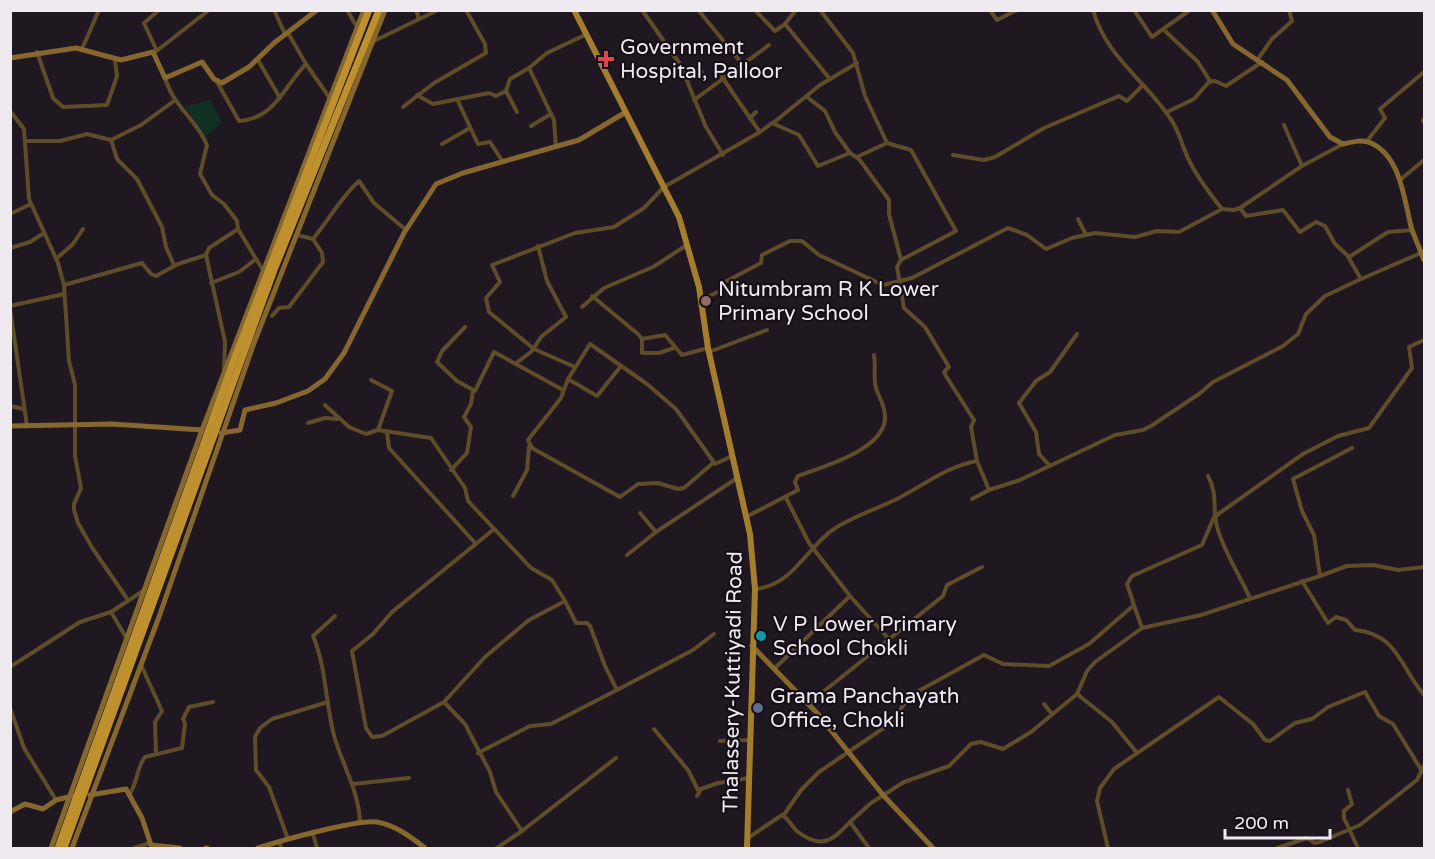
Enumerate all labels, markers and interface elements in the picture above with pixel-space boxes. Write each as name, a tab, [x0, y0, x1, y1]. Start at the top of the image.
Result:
place label: Government Hospital, Palloor	[620, 35, 782, 84]
marker: Government Hospital, Palloor	[597, 50, 615, 68]
place label: Nitumbram R K Lower Primary School	[718, 277, 939, 326]
marker: Nitumbram R K Lower Primary School	[699, 294, 713, 308]
street label: Thalassery-Kuttiyadi Road	[718, 551, 748, 813]
place label: V P Lower Primary School Chokli	[773, 612, 957, 661]
marker: V P Lower Primary School Chokli	[754, 629, 768, 643]
place label: Grama Panchayath Office, Chokli	[770, 684, 960, 733]
marker: Grama Panchayath Office, Chokli	[751, 701, 765, 715]
scale bar	[1225, 802, 1330, 840]
text: 200 m	[1234, 812, 1289, 834]

